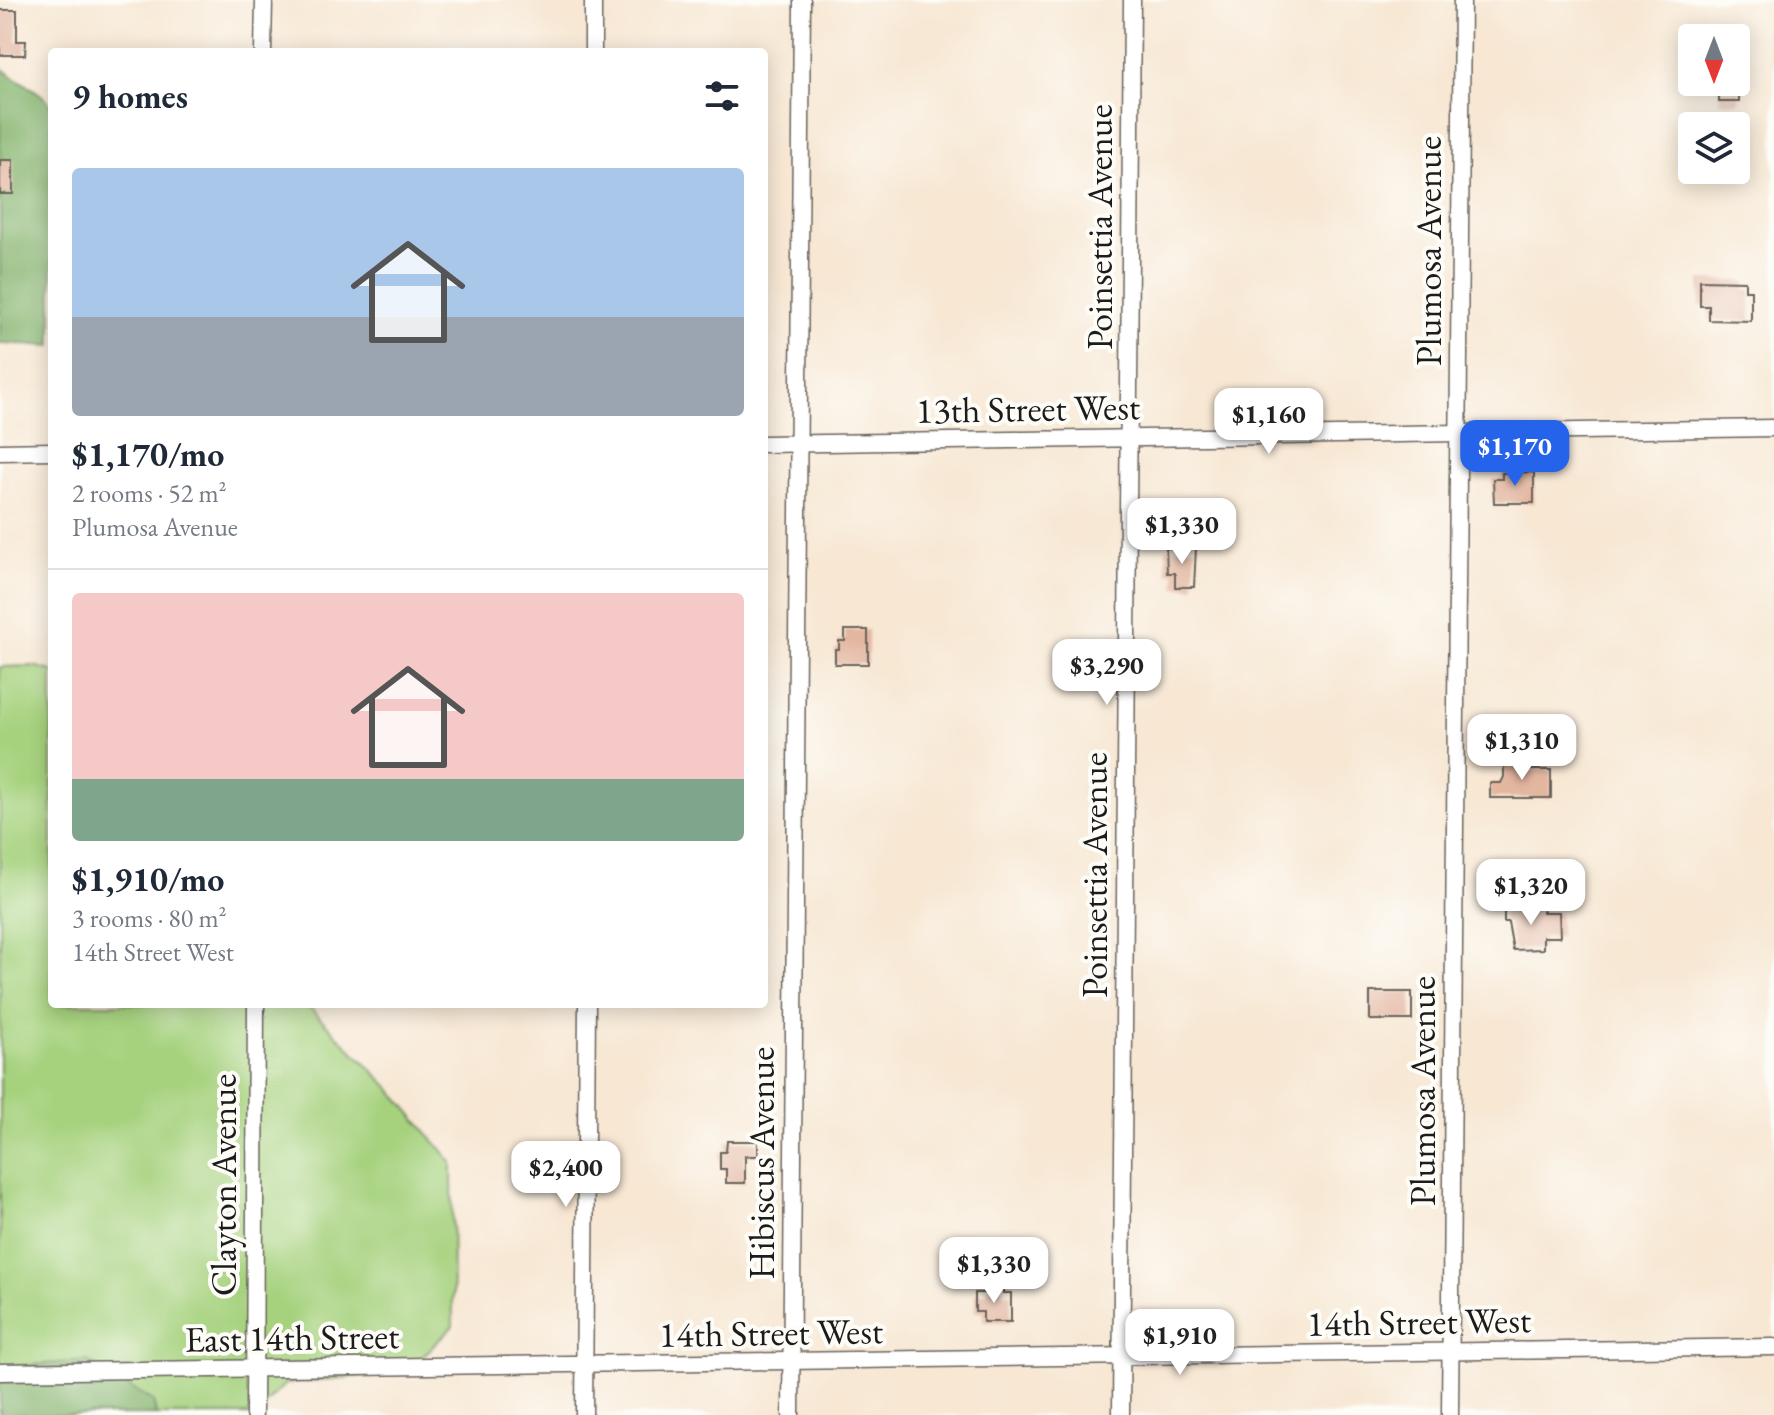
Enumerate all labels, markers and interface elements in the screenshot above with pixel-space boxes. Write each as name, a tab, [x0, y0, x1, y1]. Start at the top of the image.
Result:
north arrow	[1678, 24, 1750, 96]
map controls	[1678, 24, 1750, 184]
text: 9 homes	[72, 74, 188, 118]
icon: filters	[700, 74, 744, 118]
street label: Poinsettia Avenue	[1076, 104, 1123, 350]
button: layers	[1678, 112, 1750, 184]
street label: Plumosa Avenue	[1405, 136, 1452, 366]
icon: home	[336, 220, 480, 364]
street label: 13th Street West	[915, 383, 1141, 434]
pin: $1,160	[1204, 388, 1334, 456]
text: $1,160	[1232, 397, 1306, 431]
pin: $1,170	[1450, 420, 1580, 488]
text: $1,170	[1478, 429, 1552, 463]
text: $1,170/mo	[72, 432, 224, 476]
text: 2 rooms · 52 m²	[72, 476, 227, 510]
pin: $1,330	[1117, 498, 1247, 566]
text: $1,330	[1145, 507, 1219, 541]
text: Plumosa Avenue	[72, 510, 238, 544]
pin: $3,290	[1042, 639, 1172, 707]
icon: home	[336, 645, 480, 789]
text: $3,290	[1070, 648, 1144, 682]
pin: $1,310	[1457, 714, 1587, 782]
text: $1,310	[1485, 723, 1559, 757]
street label: Poinsettia Avenue	[1071, 752, 1118, 998]
text: $1,910/mo	[72, 857, 224, 901]
pin: $1,320	[1466, 859, 1596, 927]
text: $1,320	[1494, 868, 1568, 902]
text: 3 rooms · 80 m²	[72, 901, 227, 935]
text: 14th Street West	[72, 935, 234, 969]
street label: Plumosa Avenue	[1399, 976, 1446, 1206]
street label: Hibiscus Avenue	[738, 1047, 785, 1279]
street label: Clayton Avenue	[200, 1074, 247, 1296]
pin: $2,400	[501, 1141, 631, 1209]
text: $2,400	[529, 1150, 603, 1184]
pin: $1,330	[929, 1237, 1059, 1305]
text: $1,330	[957, 1246, 1031, 1280]
street label: 14th Street West	[1306, 1296, 1532, 1347]
street label: 14th Street West	[658, 1307, 884, 1358]
pin: $1,910	[1115, 1309, 1245, 1377]
street label: East 14th Street	[184, 1312, 400, 1363]
text: $1,910	[1143, 1318, 1217, 1352]

